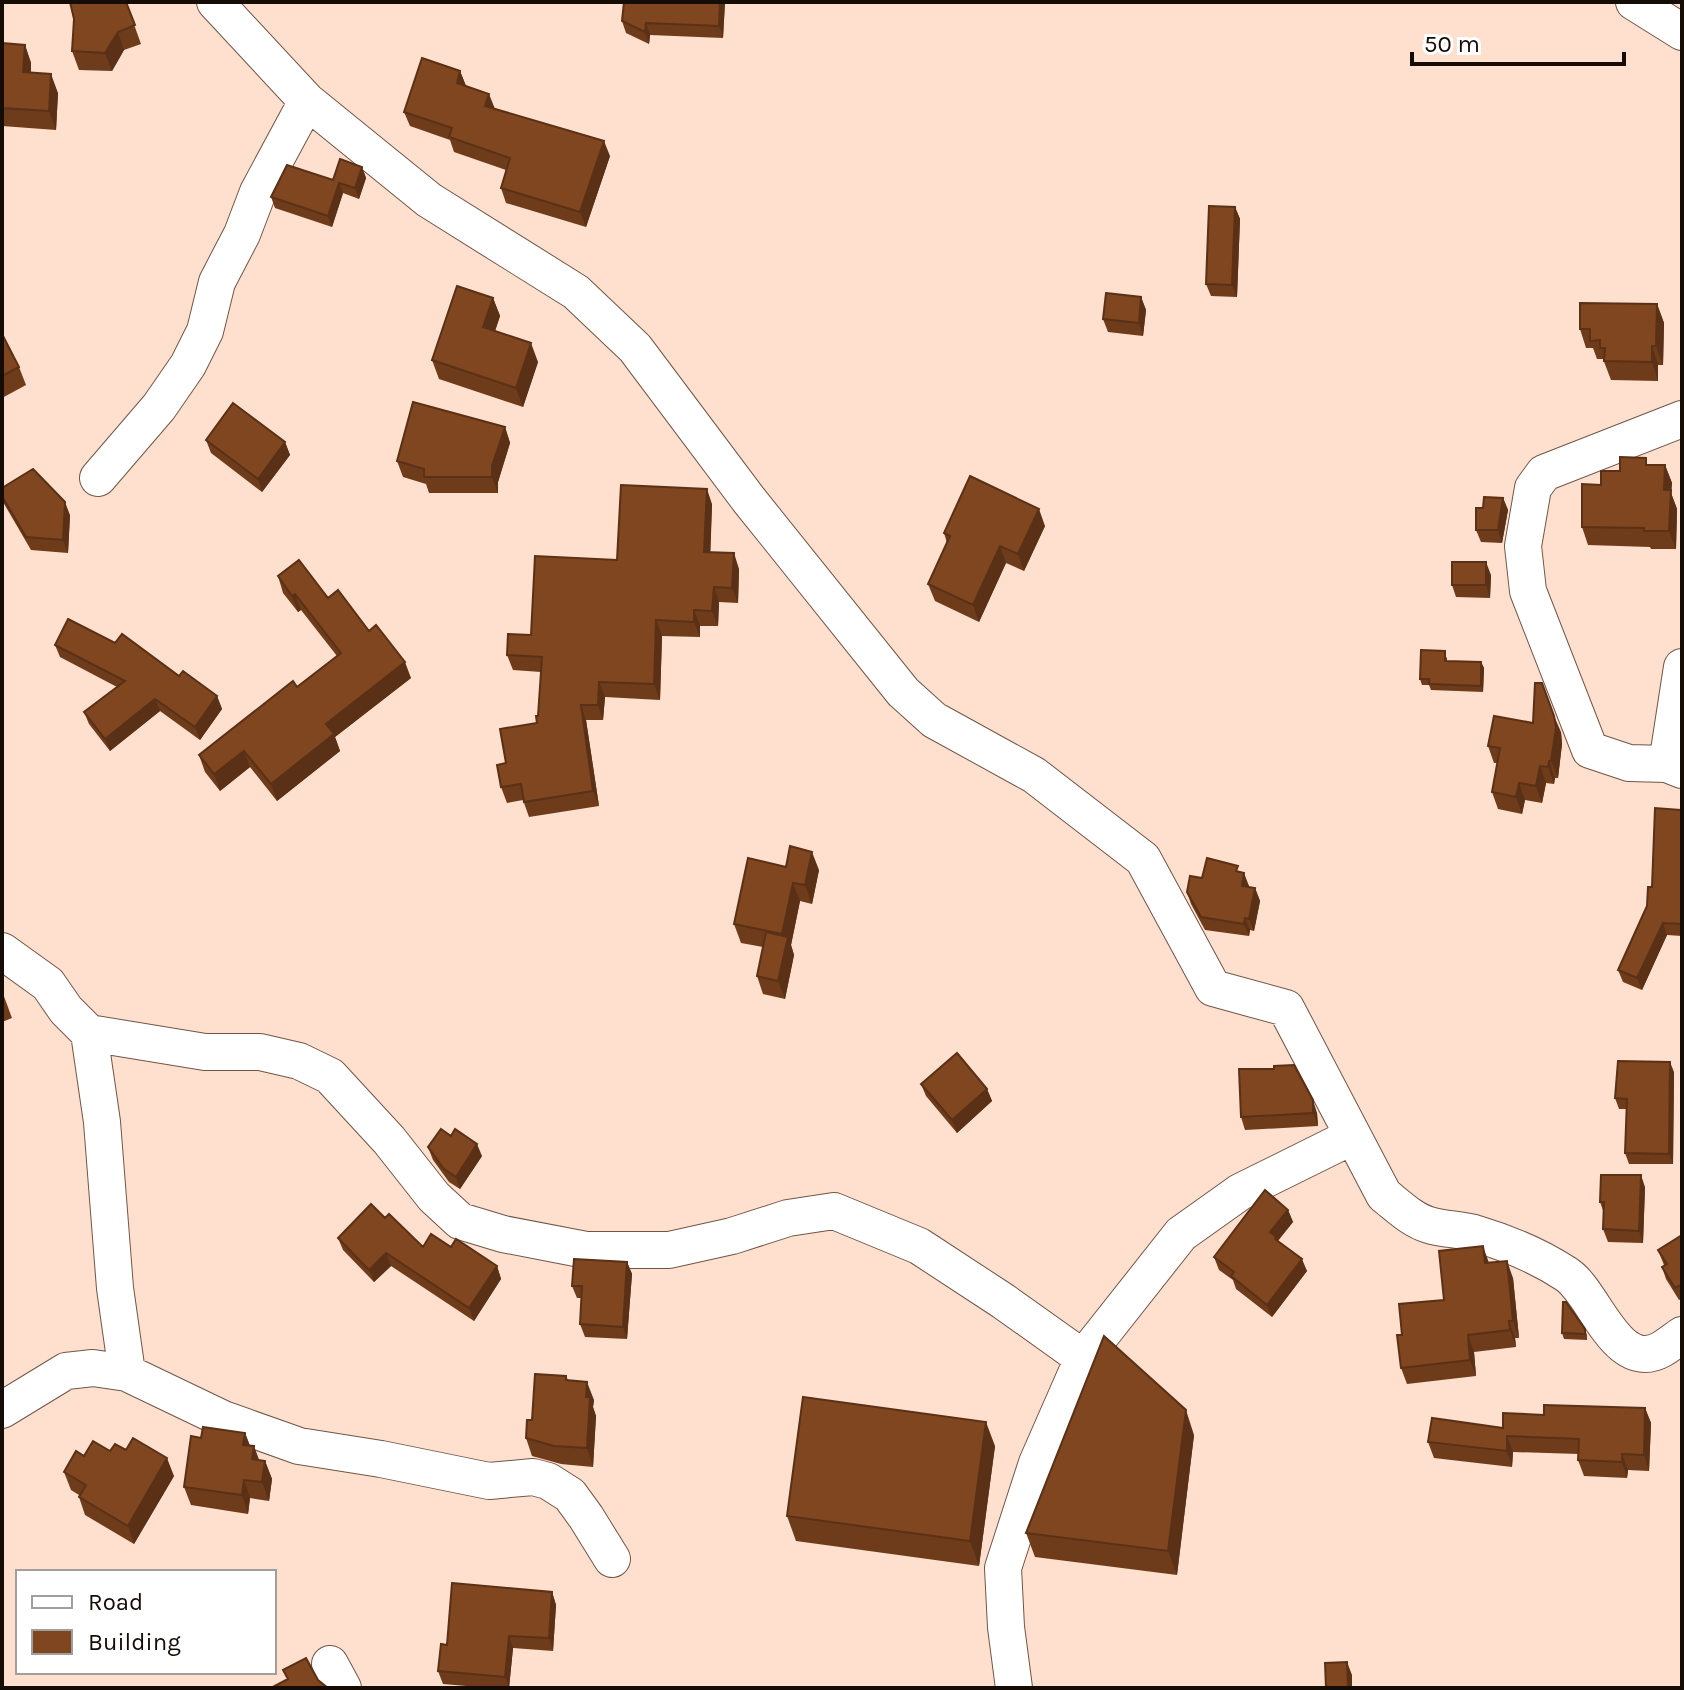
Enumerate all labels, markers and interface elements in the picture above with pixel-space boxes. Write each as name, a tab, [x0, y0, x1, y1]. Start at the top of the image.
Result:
scale bar	[1412, 16, 1624, 66]
text: 50 m	[1424, 30, 1480, 58]
legend	[16, 1570, 276, 1674]
text: Road	[88, 1588, 143, 1616]
text: Building	[88, 1628, 181, 1656]

